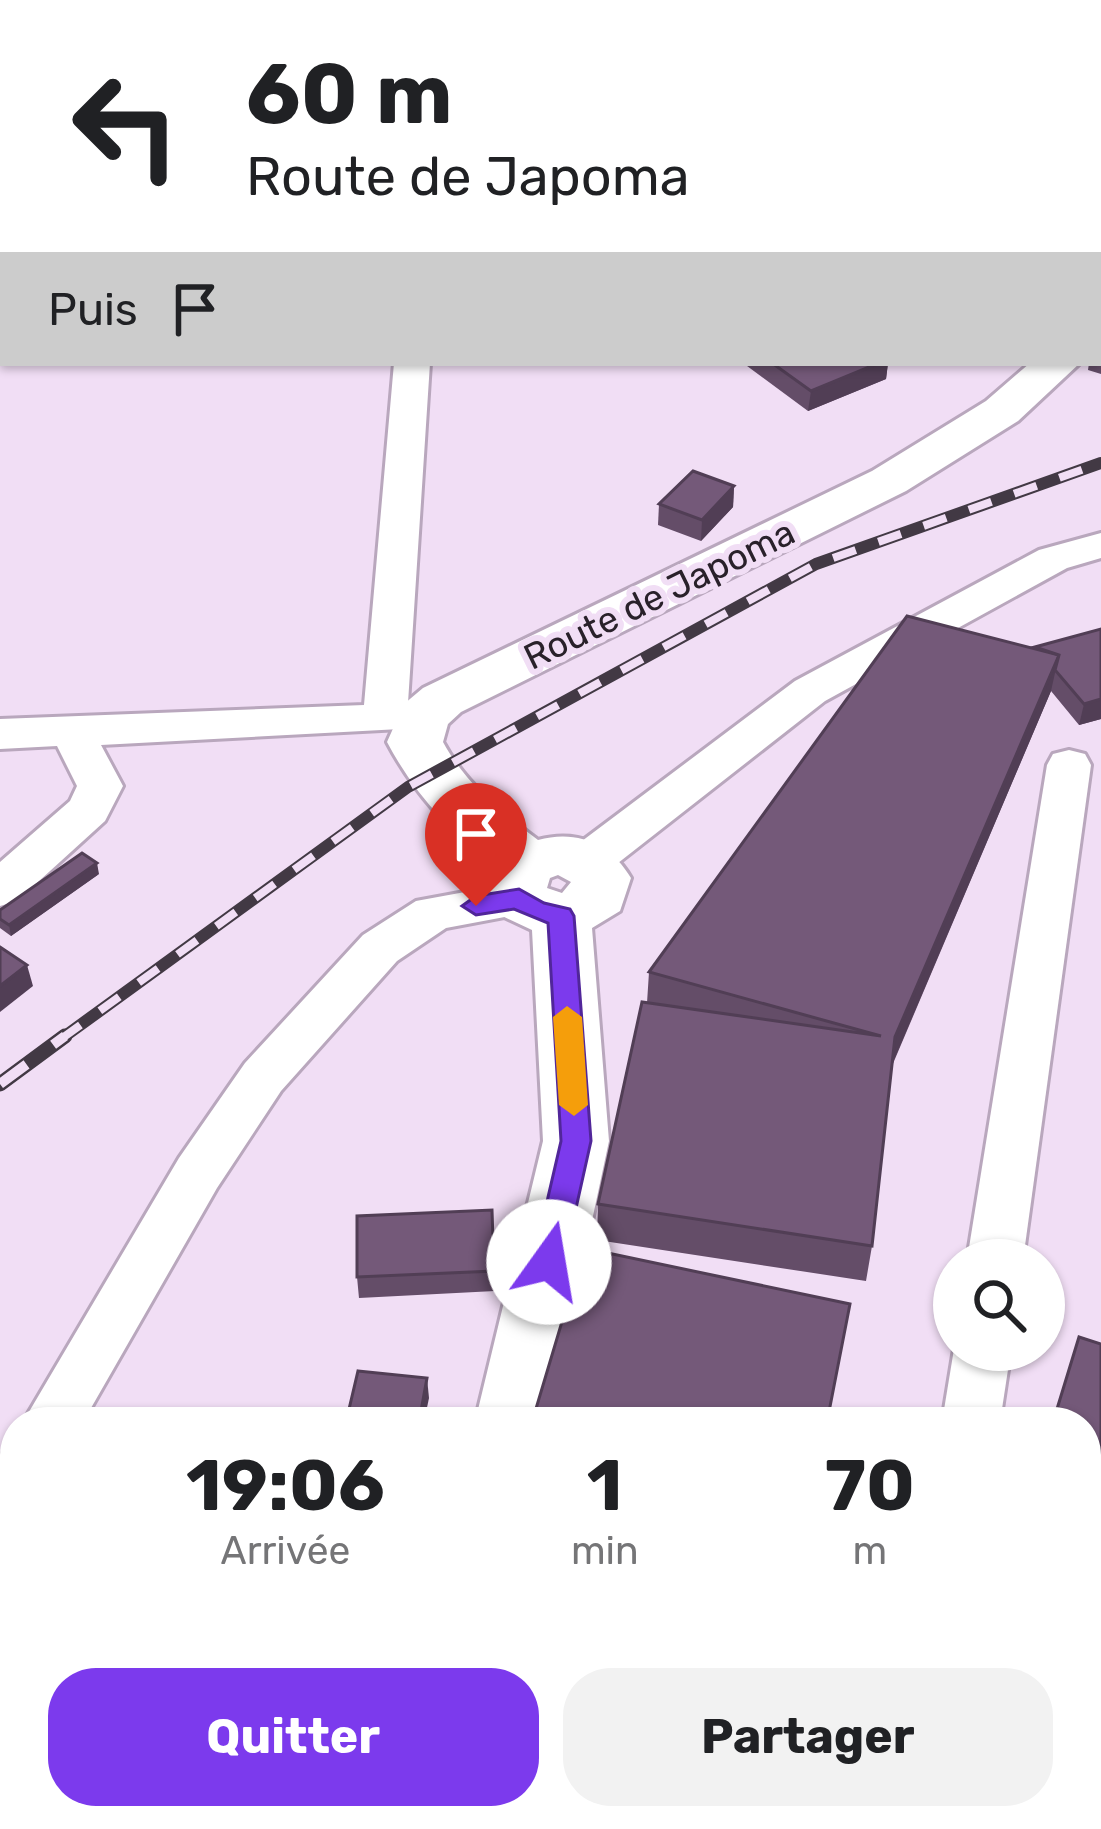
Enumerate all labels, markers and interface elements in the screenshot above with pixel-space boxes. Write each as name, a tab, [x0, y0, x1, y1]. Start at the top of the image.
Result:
text: 60 m	[246, 44, 453, 144]
icon: left	[48, 48, 204, 204]
text: Route de Japoma	[246, 145, 690, 209]
icon: arrive	[162, 276, 228, 342]
text: Puis	[48, 283, 138, 336]
street label: Route de Japoma	[517, 510, 802, 679]
pin	[425, 783, 527, 906]
icon: arrive	[443, 801, 509, 867]
position arrow	[486, 1199, 612, 1325]
map controls	[933, 1239, 1065, 1371]
button: search	[933, 1239, 1065, 1371]
text: 19:06	[186, 1443, 385, 1528]
text: 1	[587, 1443, 623, 1528]
text: 70	[825, 1443, 915, 1528]
text: Arrivée	[221, 1528, 350, 1574]
text: min	[571, 1528, 639, 1574]
text: m	[852, 1528, 887, 1574]
button: Quitter	[48, 1668, 539, 1806]
button: Partager	[563, 1668, 1053, 1806]

